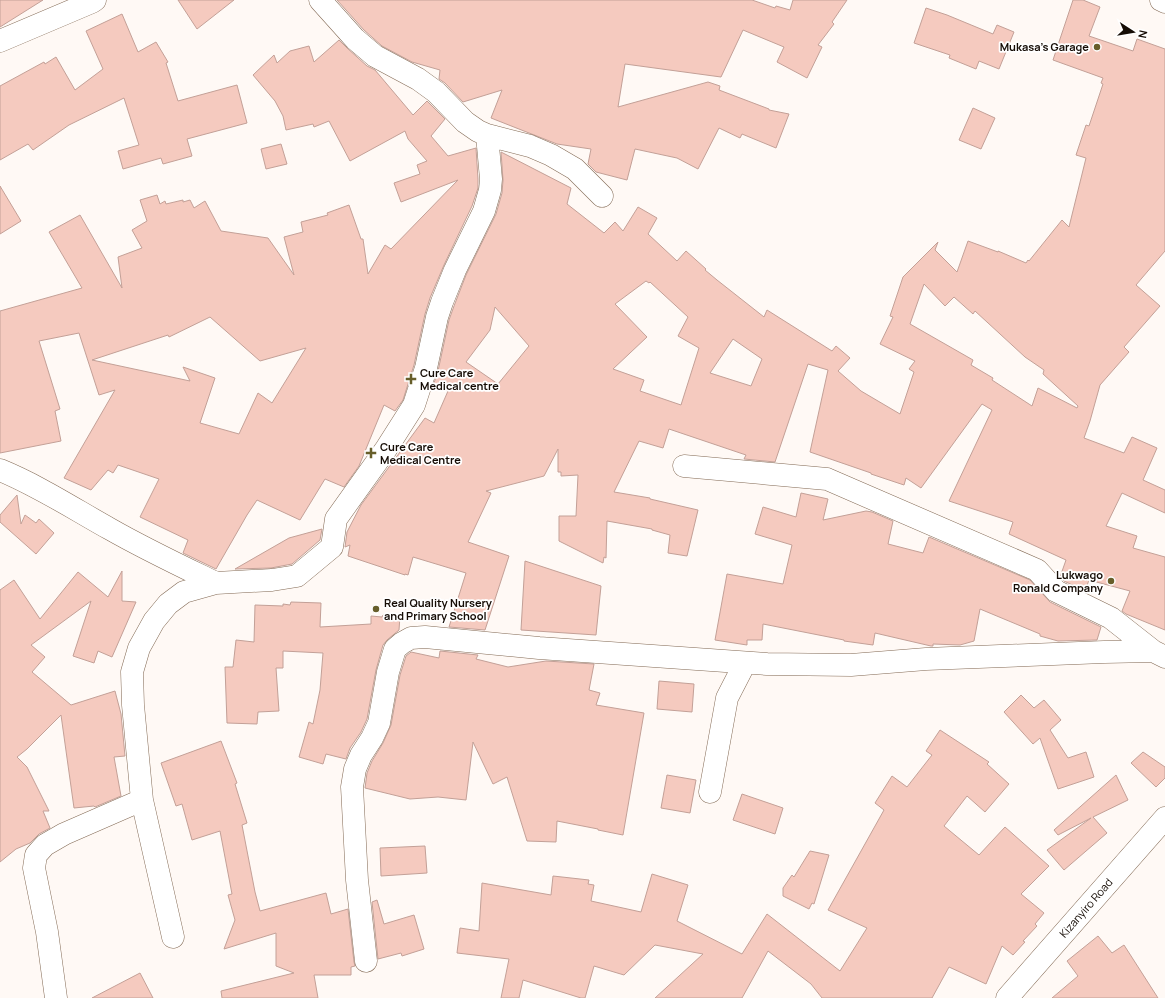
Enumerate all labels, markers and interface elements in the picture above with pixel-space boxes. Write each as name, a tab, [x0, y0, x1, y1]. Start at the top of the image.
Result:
north arrow	[1113, 12, 1153, 52]
text: N	[1135, 29, 1151, 40]
place label: Mukasa's Garage	[1000, 39, 1089, 54]
marker: Mukasa's Garage	[1092, 42, 1102, 52]
place label: Cure Care Medical centre	[420, 365, 499, 393]
marker: Cure Care Medical centre	[405, 373, 417, 385]
place label: Cure Care Medical Centre	[380, 439, 461, 467]
marker: Cure Care Medical Centre	[365, 447, 377, 459]
place label: Lukwago Ronald Company	[1013, 567, 1104, 595]
marker: Lukwago Ronald Company	[1106, 576, 1116, 586]
place label: Real Quality Nursery and Primary School	[384, 595, 493, 623]
marker: Real Quality Nursery and Primary School	[371, 604, 381, 614]
street label: Kizanyiro Road	[1056, 875, 1116, 941]

